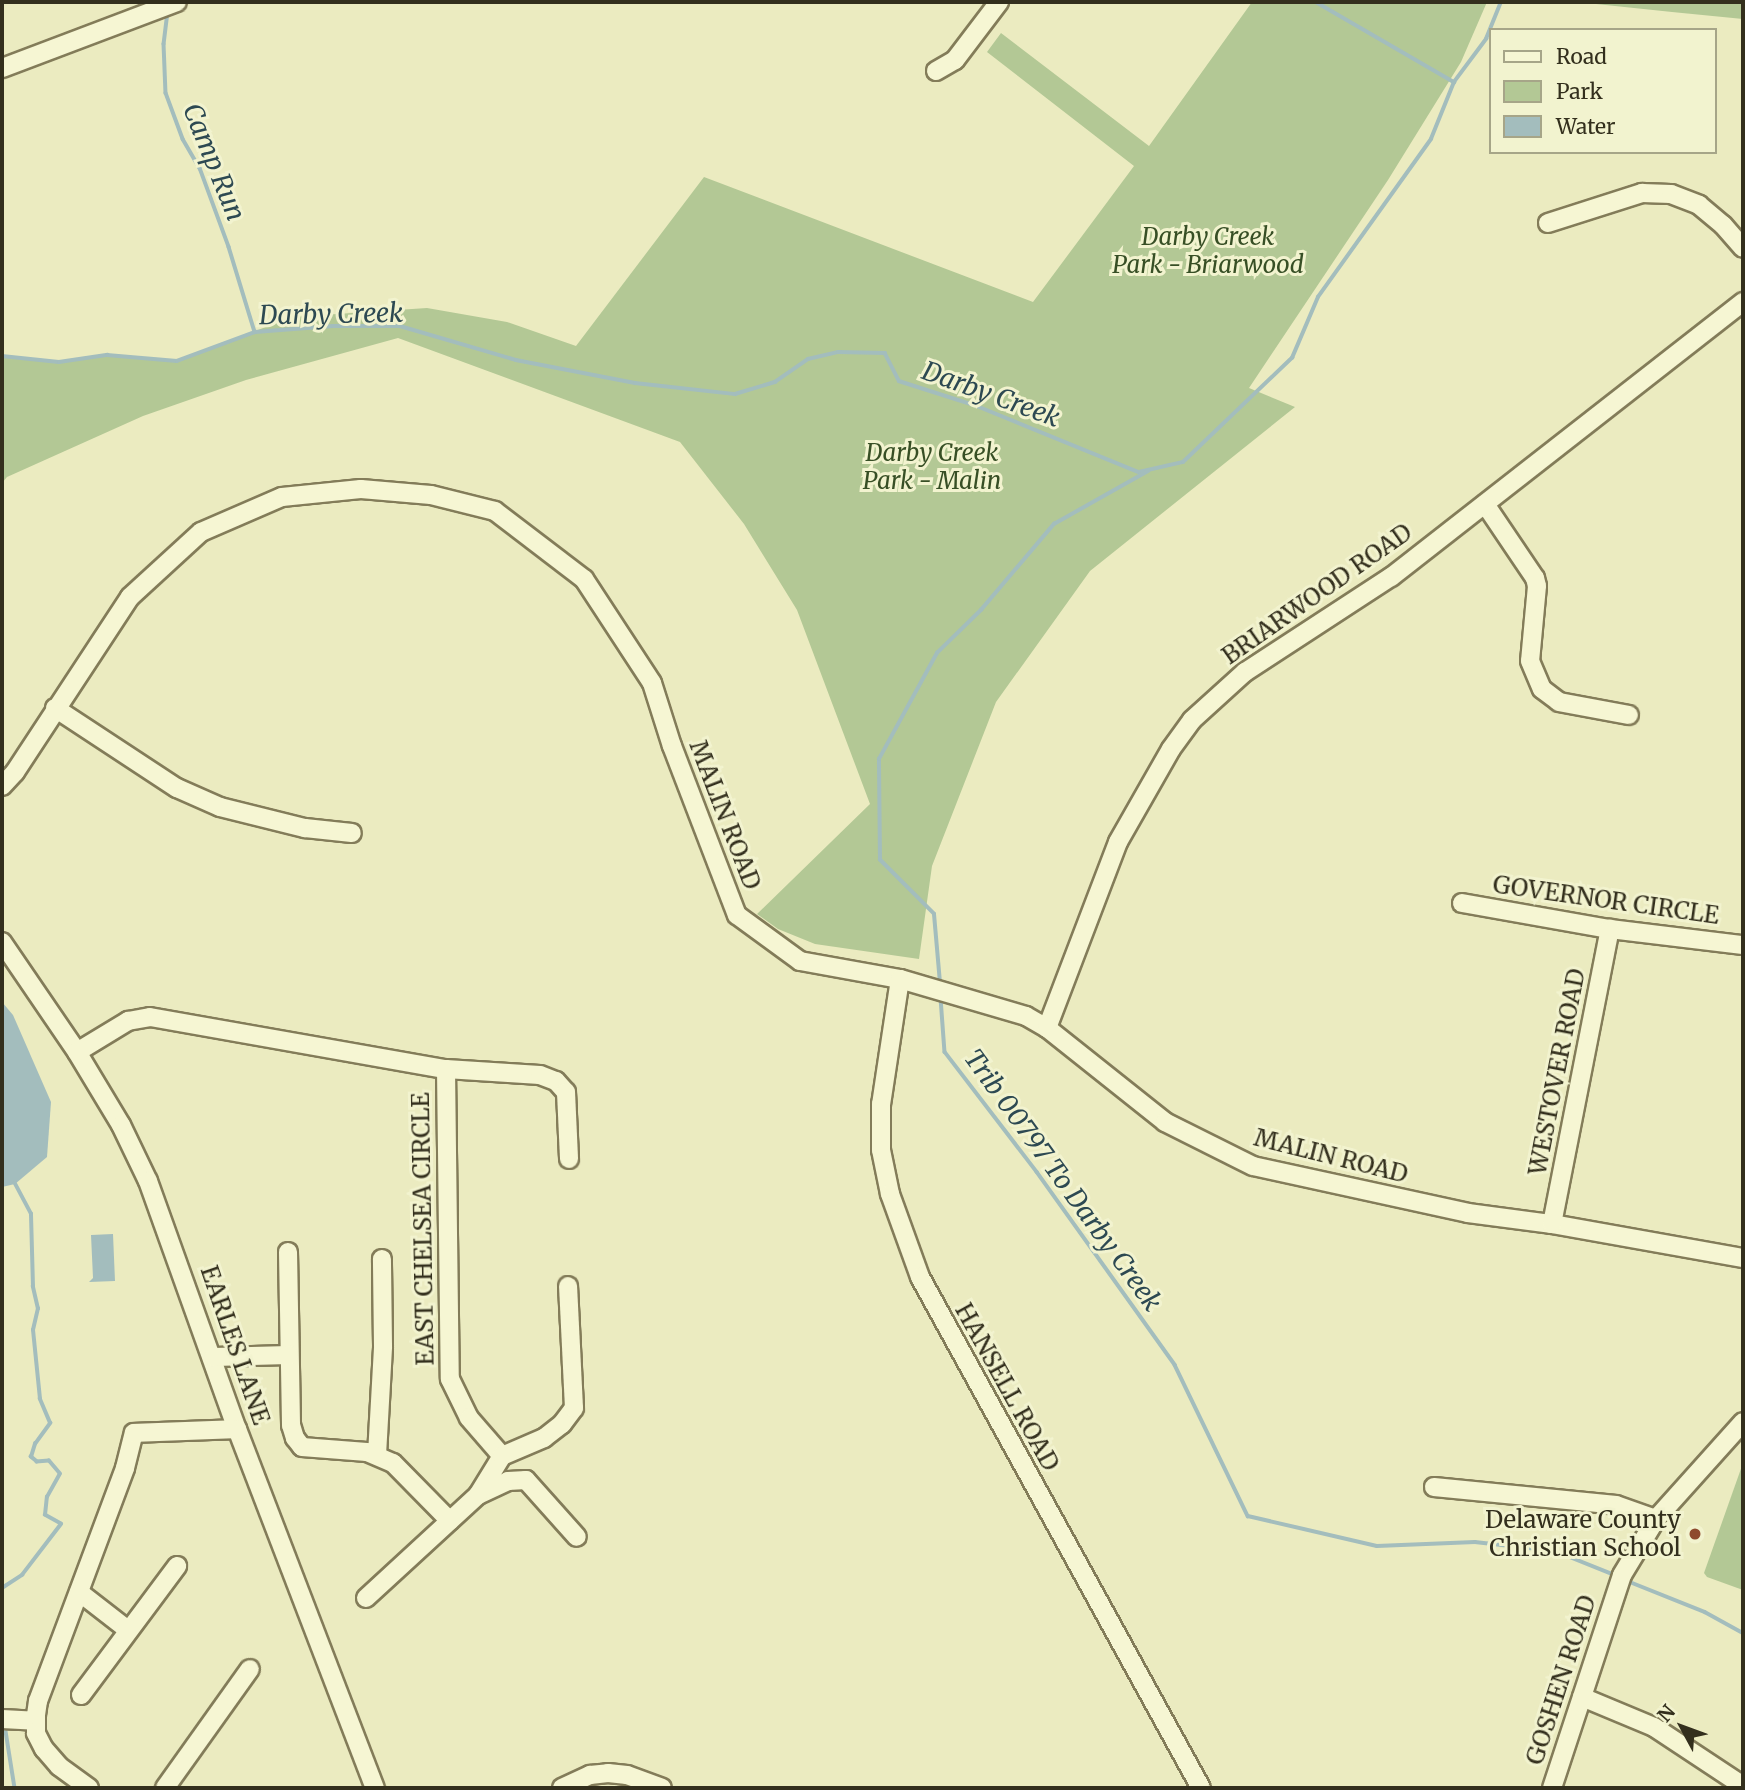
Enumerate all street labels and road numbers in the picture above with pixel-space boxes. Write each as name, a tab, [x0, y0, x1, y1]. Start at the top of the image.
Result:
street label: BRIARWOOD ROAD	[1217, 518, 1417, 670]
street label: MALIN ROAD	[683, 736, 767, 894]
street label: GOVERNOR CIRCLE	[1491, 870, 1721, 930]
street label: WESTOVER ROAD	[1523, 966, 1591, 1178]
street label: EAST CHELSEA CIRCLE	[406, 1092, 440, 1366]
street label: MALIN ROAD	[1251, 1123, 1411, 1189]
street label: EARLES LANE	[194, 1262, 276, 1428]
street label: HANSELL ROAD	[949, 1298, 1065, 1476]
street label: GOSHEN ROAD	[1520, 1592, 1602, 1768]

